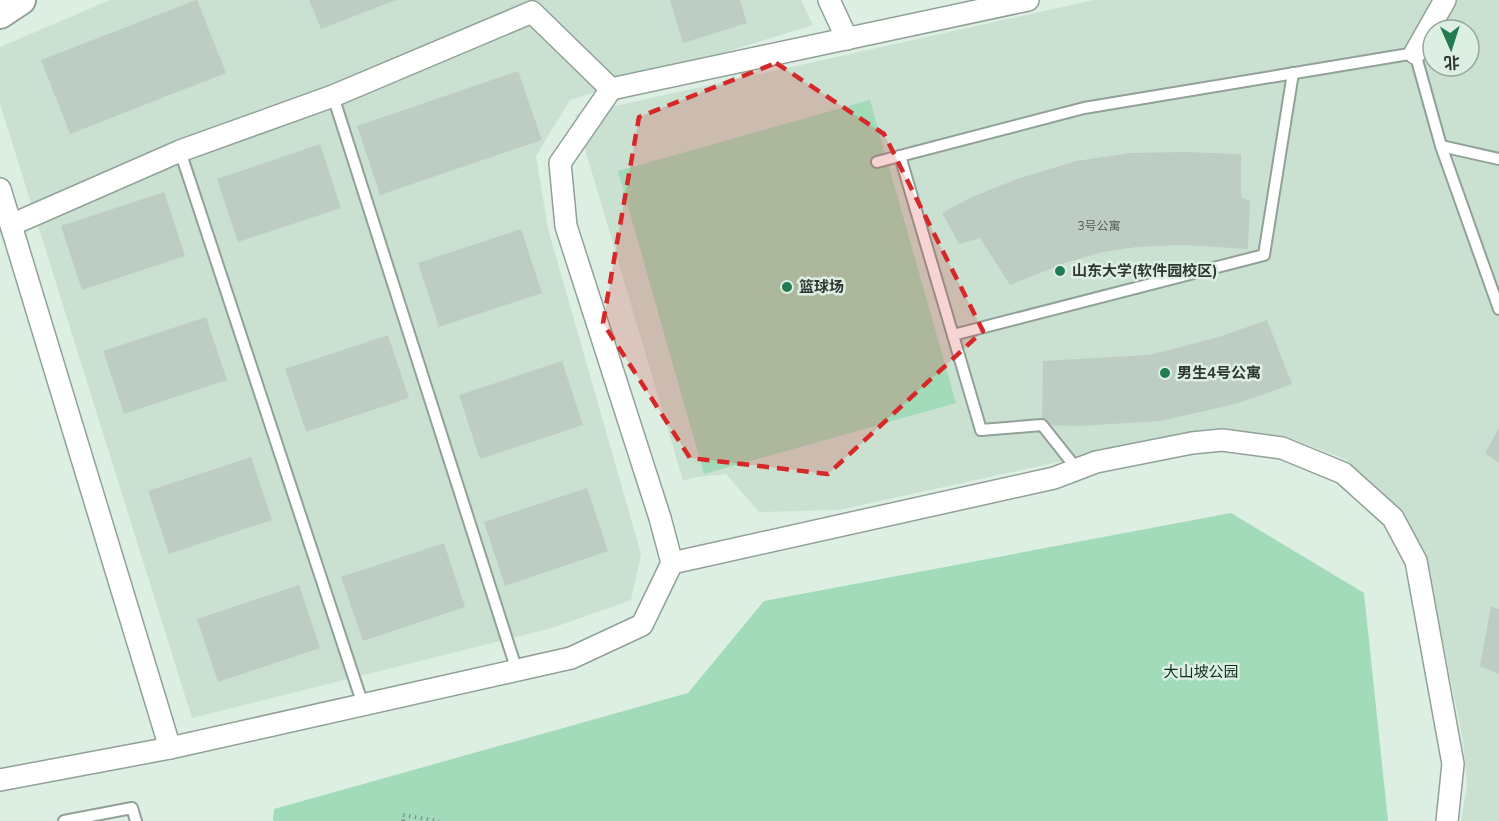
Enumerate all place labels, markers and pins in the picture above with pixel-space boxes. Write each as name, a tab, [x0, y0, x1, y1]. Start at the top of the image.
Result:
place label: 山东大学(软件园校区)	[1072, 261, 1218, 281]
marker: 山东大学(软件园校区)	[1053, 264, 1067, 278]
place label: 篮球场	[799, 277, 844, 297]
marker: 篮球场	[780, 280, 794, 294]
place label: 男生4号公寓	[1177, 363, 1261, 383]
marker: 男生4号公寓	[1158, 366, 1172, 380]

